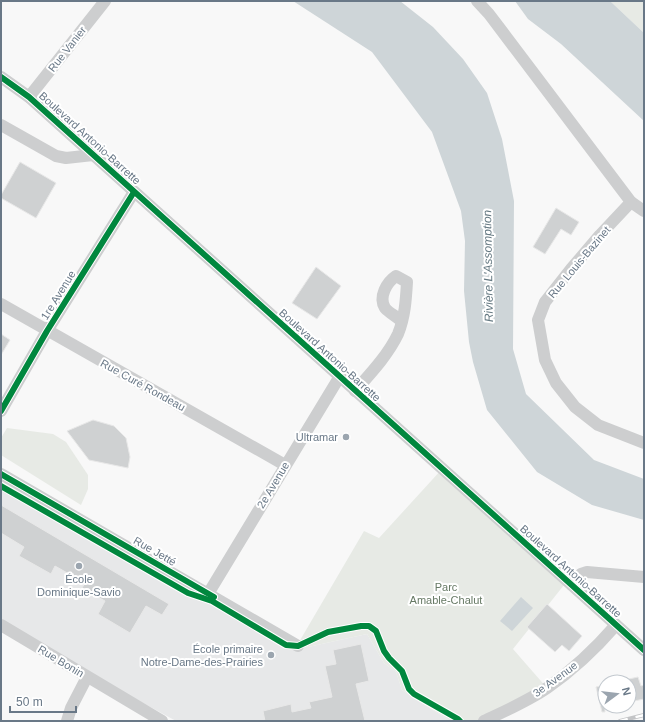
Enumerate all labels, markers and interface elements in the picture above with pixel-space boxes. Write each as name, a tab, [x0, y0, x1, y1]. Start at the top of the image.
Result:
street label: Rue Vanier	[46, 24, 89, 74]
street label: Boulevard Antonio-Barrette	[37, 89, 143, 187]
water label: Rivière L'Assomption	[480, 209, 496, 322]
street label: Rue Louis-Bazinet	[546, 224, 612, 300]
street label: 1re Avenue	[38, 268, 78, 322]
street label: Boulevard Antonio-Barrette	[277, 306, 383, 404]
street label: Rue Curé Rondeau	[99, 357, 187, 413]
place label: Ultramar	[296, 431, 338, 443]
marker: Ultramar	[341, 432, 351, 442]
street label: 2e Avenue	[255, 460, 291, 510]
street label: Boulevard Antonio-Barrette	[518, 522, 624, 620]
street label: Rue Jetté	[132, 534, 178, 568]
marker: École Dominique-Savio	[74, 561, 84, 571]
place label: École Dominique-Savio	[37, 573, 121, 598]
park label: Parc Amable-Chalut	[410, 581, 482, 606]
street label: Rue Bonin	[36, 643, 86, 679]
place label: École primaire Notre-Dame-des-Prairies	[141, 643, 263, 668]
marker: École primaire Notre-Dame-des-Prairies	[266, 650, 276, 660]
street label: 3e Avenue	[531, 659, 579, 699]
north arrow	[597, 674, 637, 714]
text: N	[620, 686, 633, 697]
scale bar	[10, 688, 76, 714]
text: 50 m	[16, 695, 43, 709]

